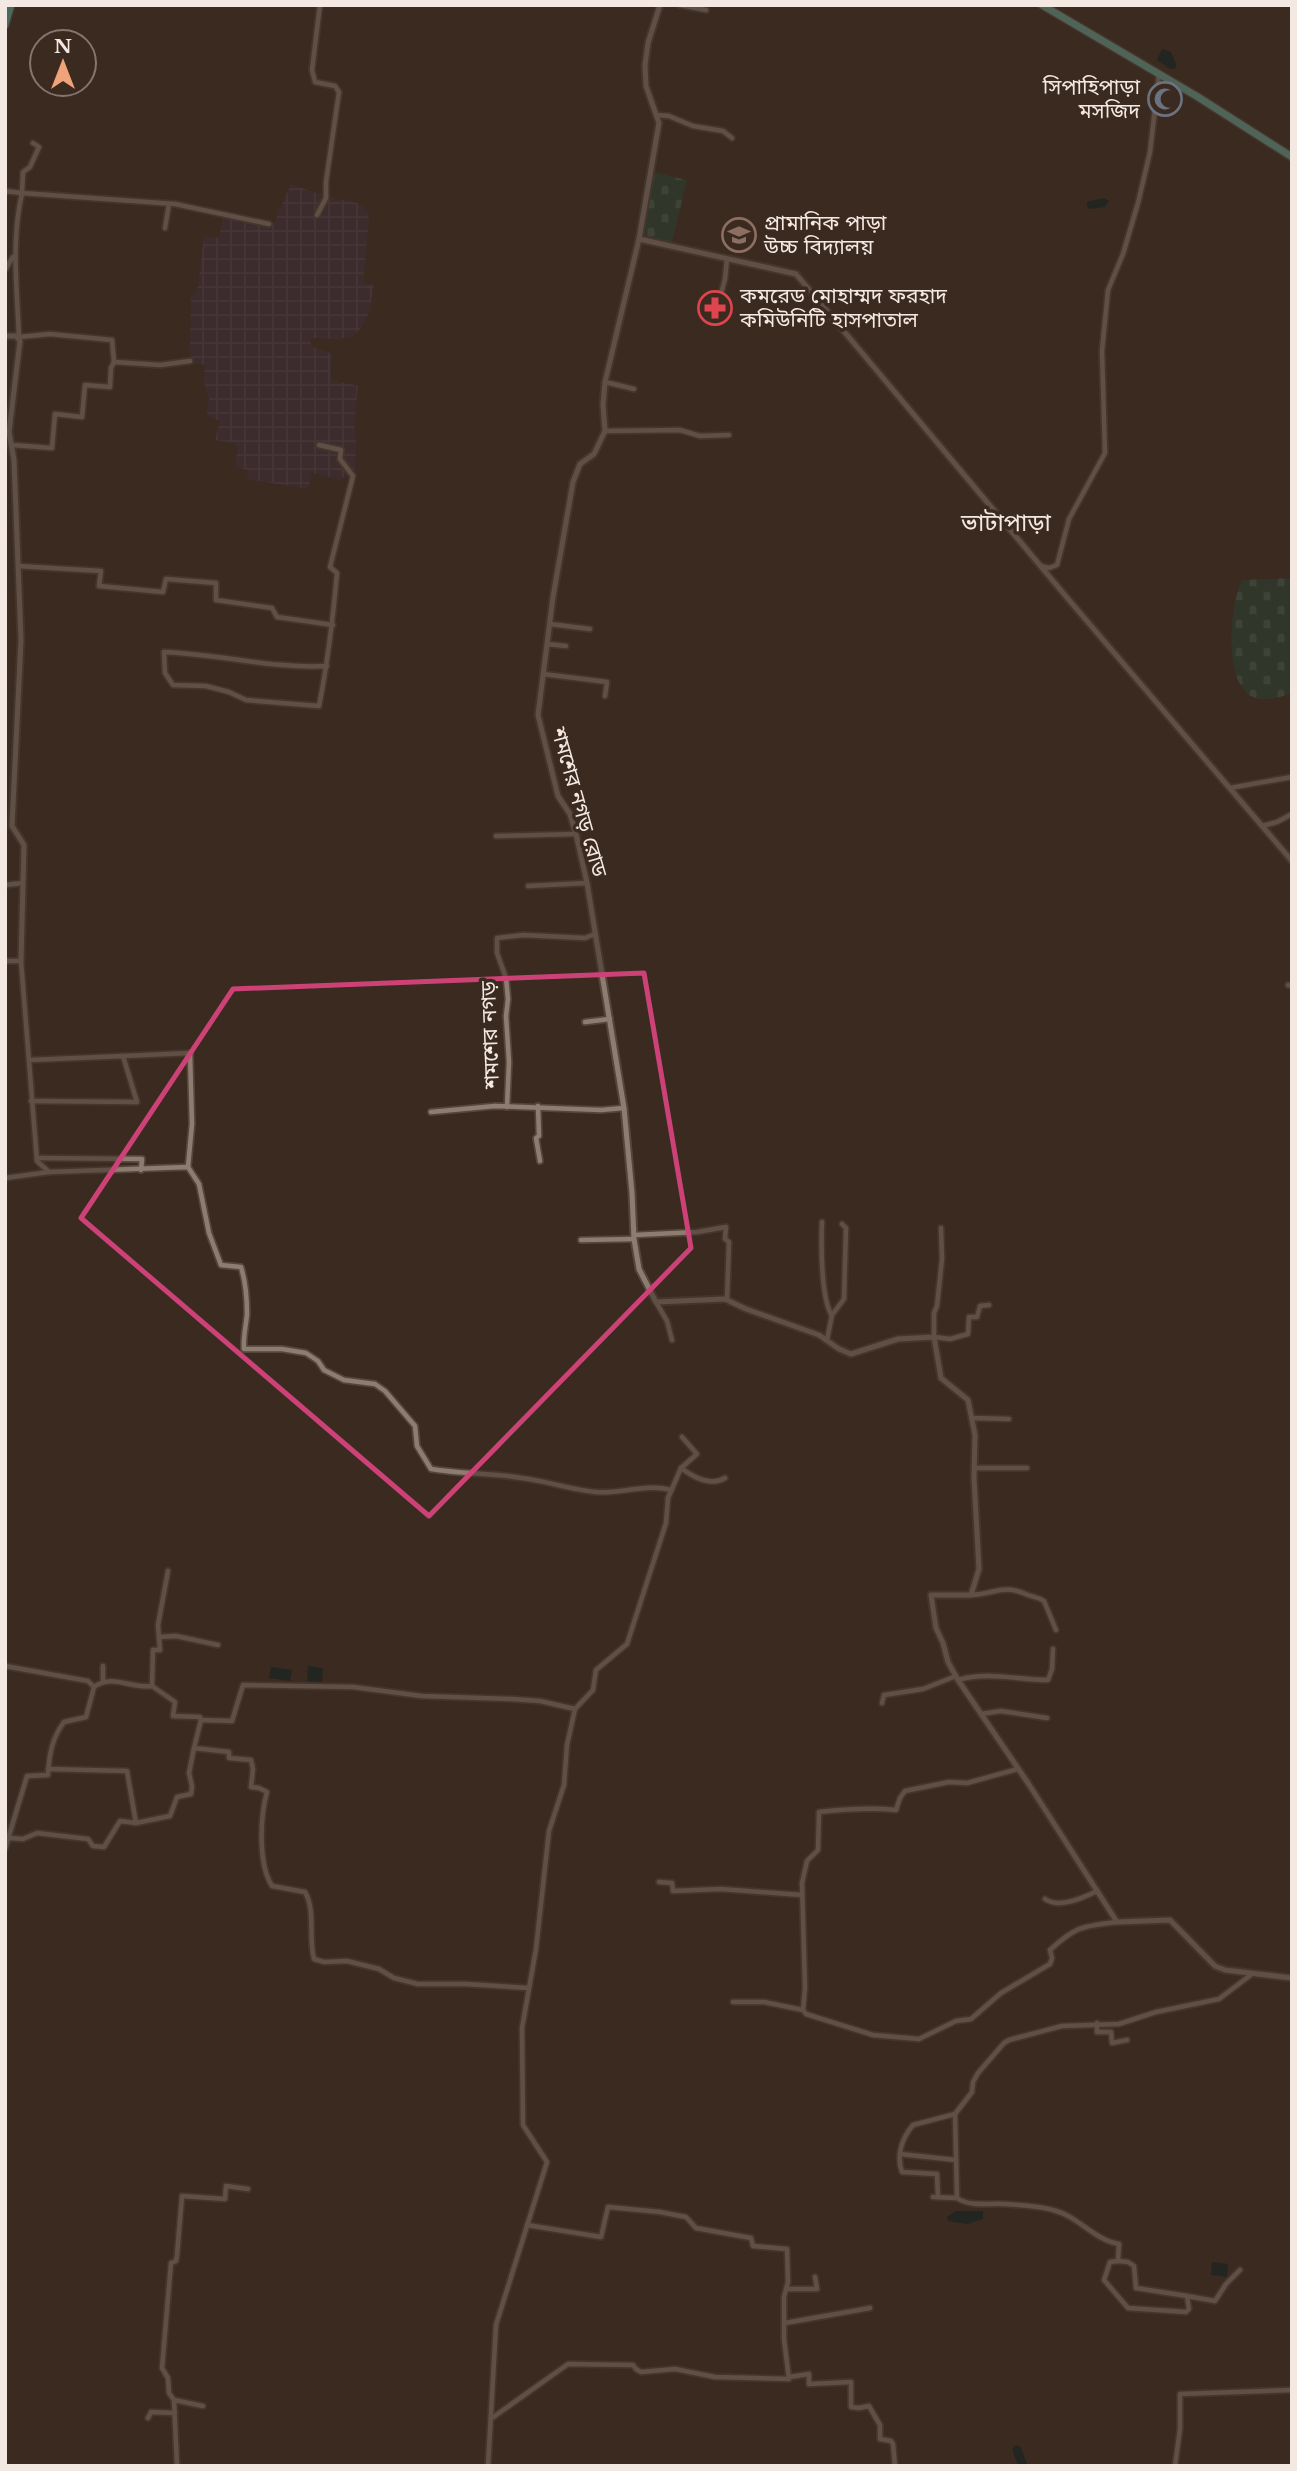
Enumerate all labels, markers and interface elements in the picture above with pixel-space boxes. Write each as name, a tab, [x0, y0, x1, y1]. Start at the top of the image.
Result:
north arrow	[28, 28, 98, 98]
text: N	[54, 35, 72, 58]
place label: সিপাহিপাড়া মসজিদ	[1042, 74, 1140, 124]
mosque icon: সিপাহিপাড়া মসজিদ	[1146, 80, 1184, 118]
place label: প্রামানিক পাড়া উচ্চ বিদ্যালয়	[763, 210, 887, 260]
school or university icon: প্রামানিক পাড়া উচ্চ বিদ্যালয়	[720, 216, 758, 254]
place label: কমরেড মোহাম্মদ ফরহাদ কমিউনিটি হাসপাতাল	[739, 283, 947, 333]
pharmacy icon: কমরেড মোহাম্মদ ফরহাদ কমিউনিটি হাসপাতাল	[696, 289, 734, 327]
district label: ভাটাপাড়া	[960, 508, 1051, 537]
street label: শমশের নগড় রোড	[545, 723, 613, 881]
street label: শমশের নগড়	[475, 980, 505, 1090]

